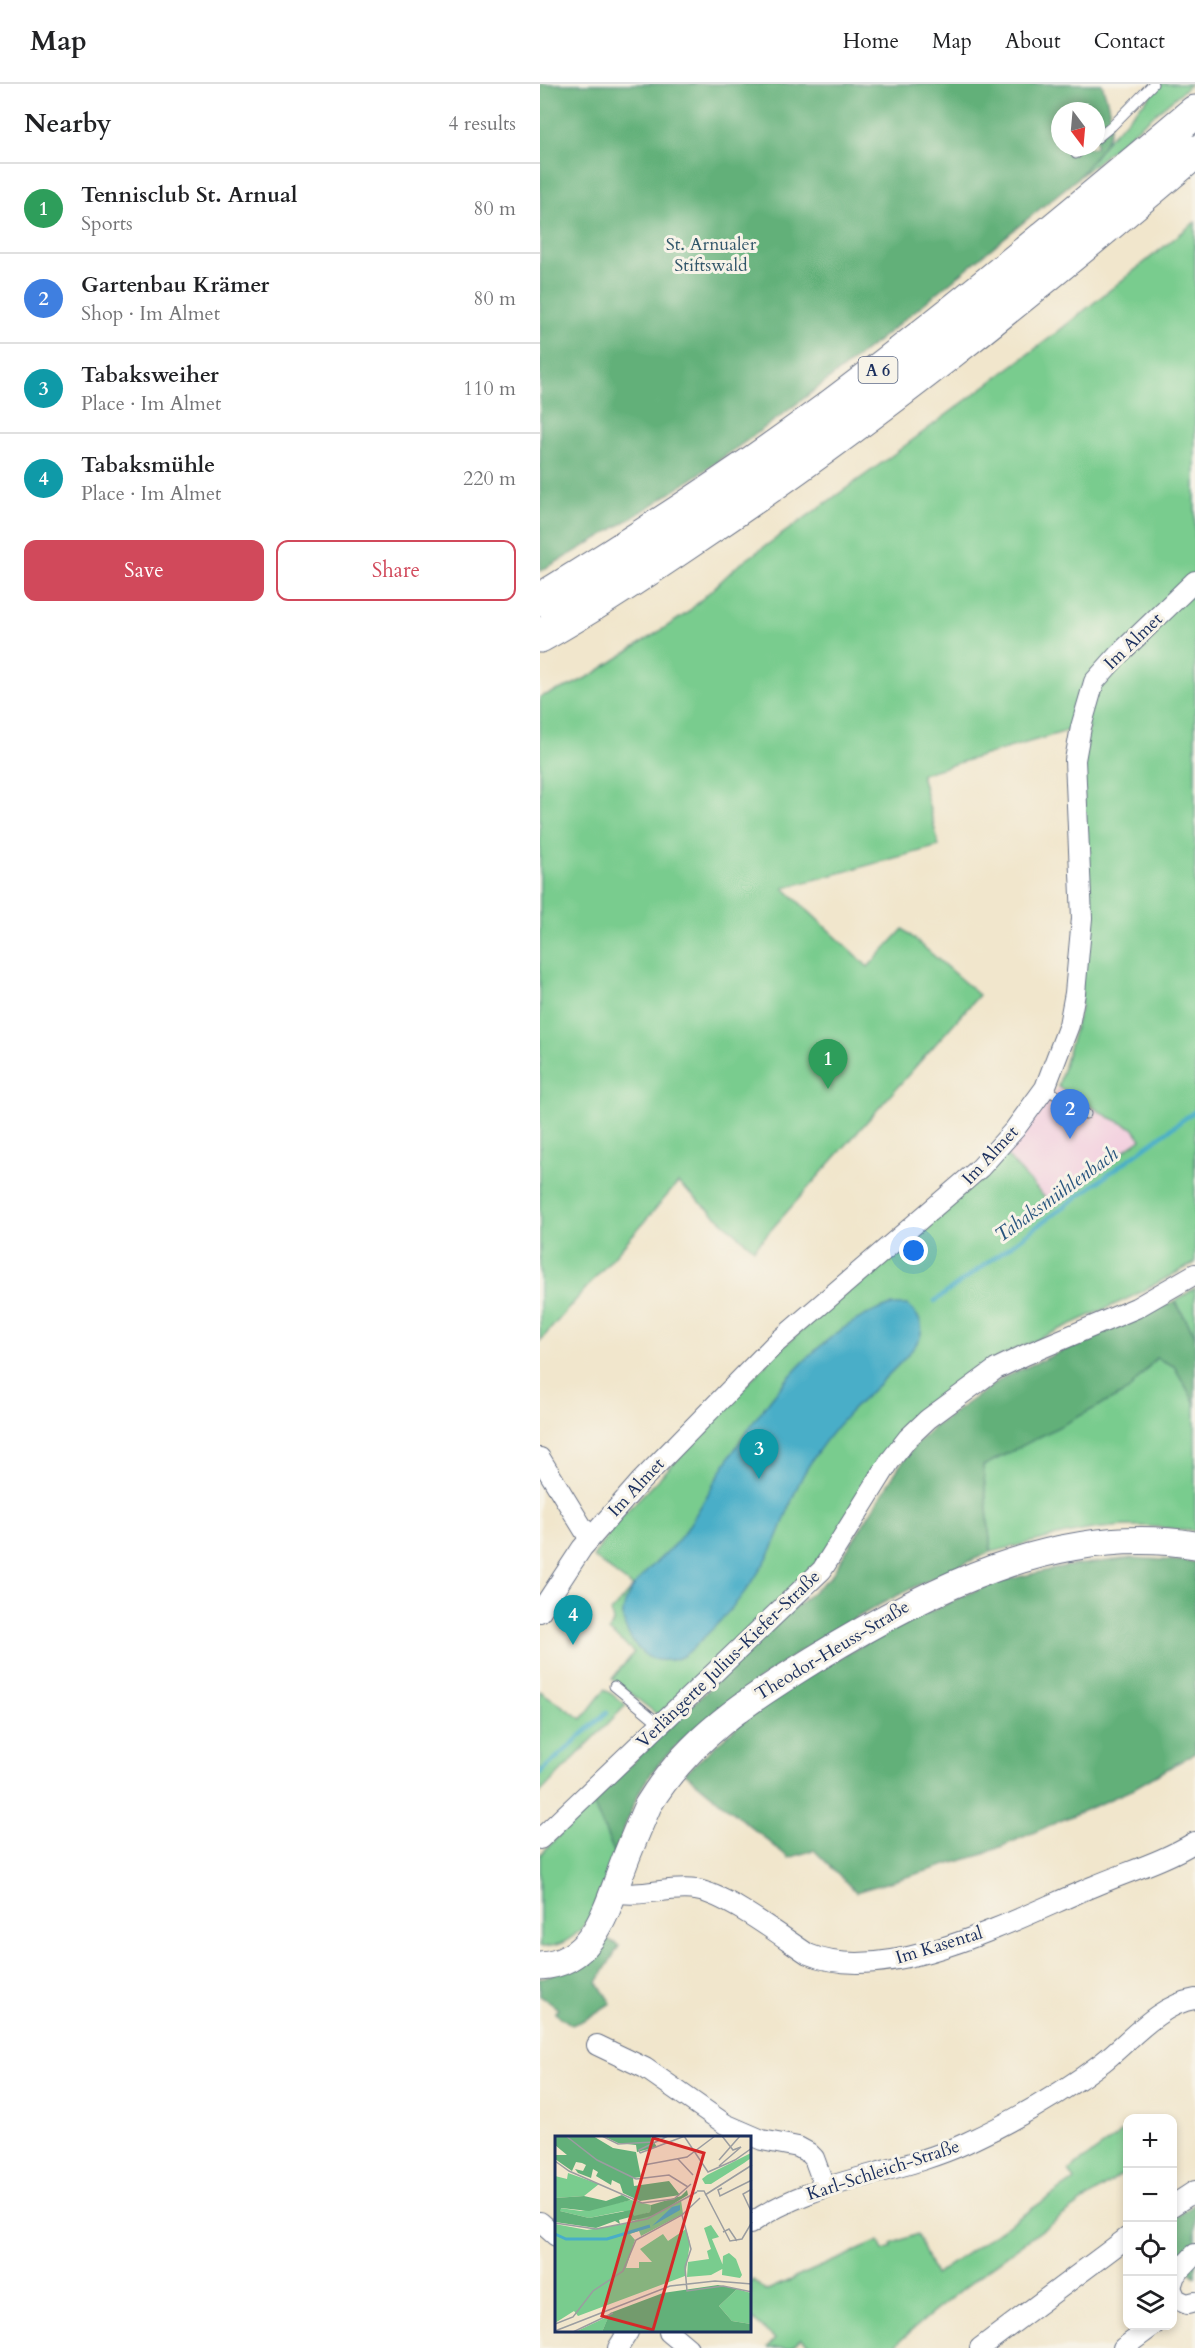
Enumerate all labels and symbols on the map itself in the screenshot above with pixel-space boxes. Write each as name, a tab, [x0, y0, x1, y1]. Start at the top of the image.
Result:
north arrow	[1051, 102, 1105, 156]
park label: St. Arnualer Stiftswald	[666, 232, 757, 278]
road number: A 6	[858, 357, 898, 383]
street label: Im Almet	[1099, 607, 1168, 676]
pin: 1	[808, 1040, 848, 1089]
pin: 2	[1050, 1090, 1090, 1139]
street label: Im Almet	[956, 1120, 1024, 1190]
water label: Tabaksmühlenbach	[989, 1140, 1124, 1248]
your location	[899, 1236, 928, 1265]
pin: 3	[740, 1430, 778, 1479]
street label: Im Almet	[602, 1452, 670, 1522]
street label: Verlängerte Julius-Kiefer-Straße	[631, 1565, 826, 1754]
street label: Theodor-Heuss-Straße	[750, 1594, 914, 1706]
pin: 4	[554, 1596, 592, 1645]
street label: Im Kasental	[893, 1920, 986, 1971]
street label: Karl-Schleich-Straße	[804, 2134, 963, 2207]
inset map	[555, 2136, 752, 2333]

